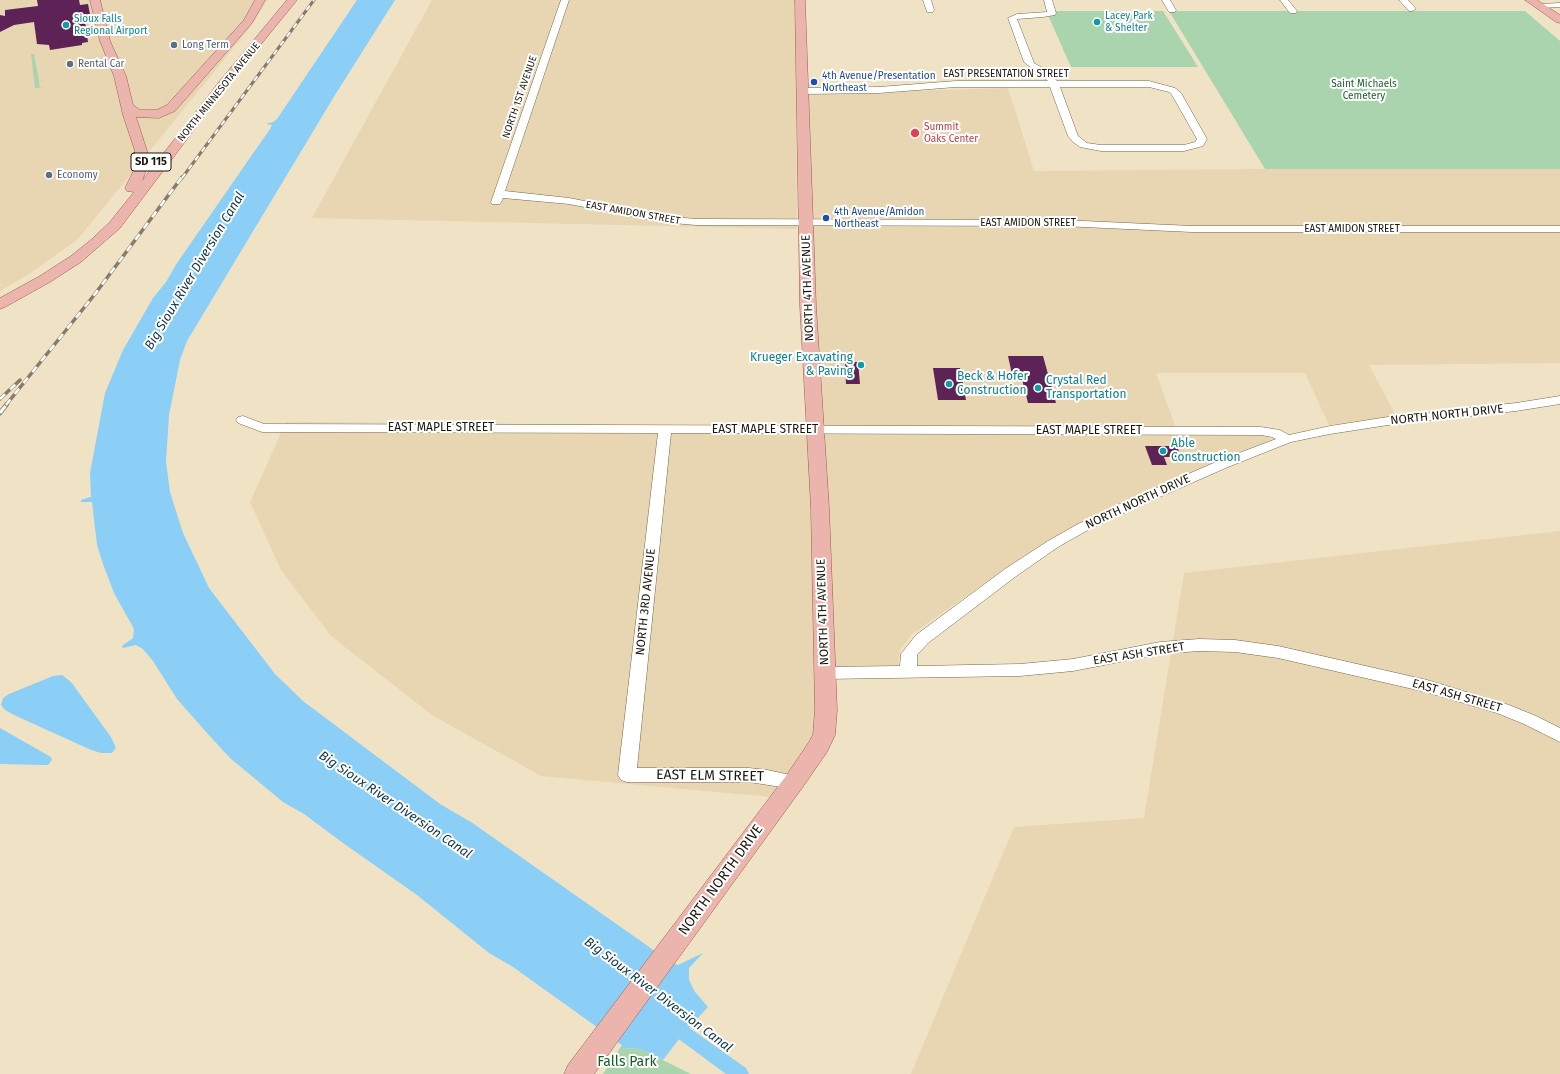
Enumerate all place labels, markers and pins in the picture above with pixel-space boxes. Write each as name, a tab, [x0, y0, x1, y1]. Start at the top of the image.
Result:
place label: Lacey Park & Shelter	[1105, 10, 1153, 34]
place label: Sioux Falls Regional Airport	[74, 13, 148, 36]
marker: Lacey Park & Shelter	[1092, 17, 1102, 27]
marker: Sioux Falls Regional Airport	[61, 20, 71, 30]
place label: Long Term	[182, 39, 229, 51]
marker: Long Term	[169, 40, 179, 50]
place label: Rental Car	[78, 58, 124, 70]
marker: Rental Car	[65, 59, 75, 69]
place label: 4th Avenue/Presentation Northeast	[822, 70, 936, 94]
marker: 4th Avenue/Presentation Northeast	[809, 77, 819, 87]
place label: Summit Oaks Center	[924, 121, 978, 144]
marker: Summit Oaks Center	[909, 127, 921, 139]
place label: Economy	[57, 169, 98, 181]
marker: Economy	[44, 170, 54, 180]
place label: 4th Avenue/Amidon Northeast	[834, 206, 924, 230]
marker: 4th Avenue/Amidon Northeast	[821, 213, 831, 223]
place label: Krueger Excavating & Paving	[750, 351, 853, 379]
marker: Krueger Excavating & Paving	[856, 360, 866, 370]
place label: Beck & Hofer Construction	[957, 370, 1028, 398]
place label: Crystal Red Transportation	[1046, 374, 1127, 402]
marker: Beck & Hofer Construction	[944, 379, 954, 389]
marker: Crystal Red Transportation	[1033, 383, 1043, 393]
place label: Able Construction	[1171, 437, 1241, 465]
marker: Able Construction	[1158, 446, 1168, 456]

